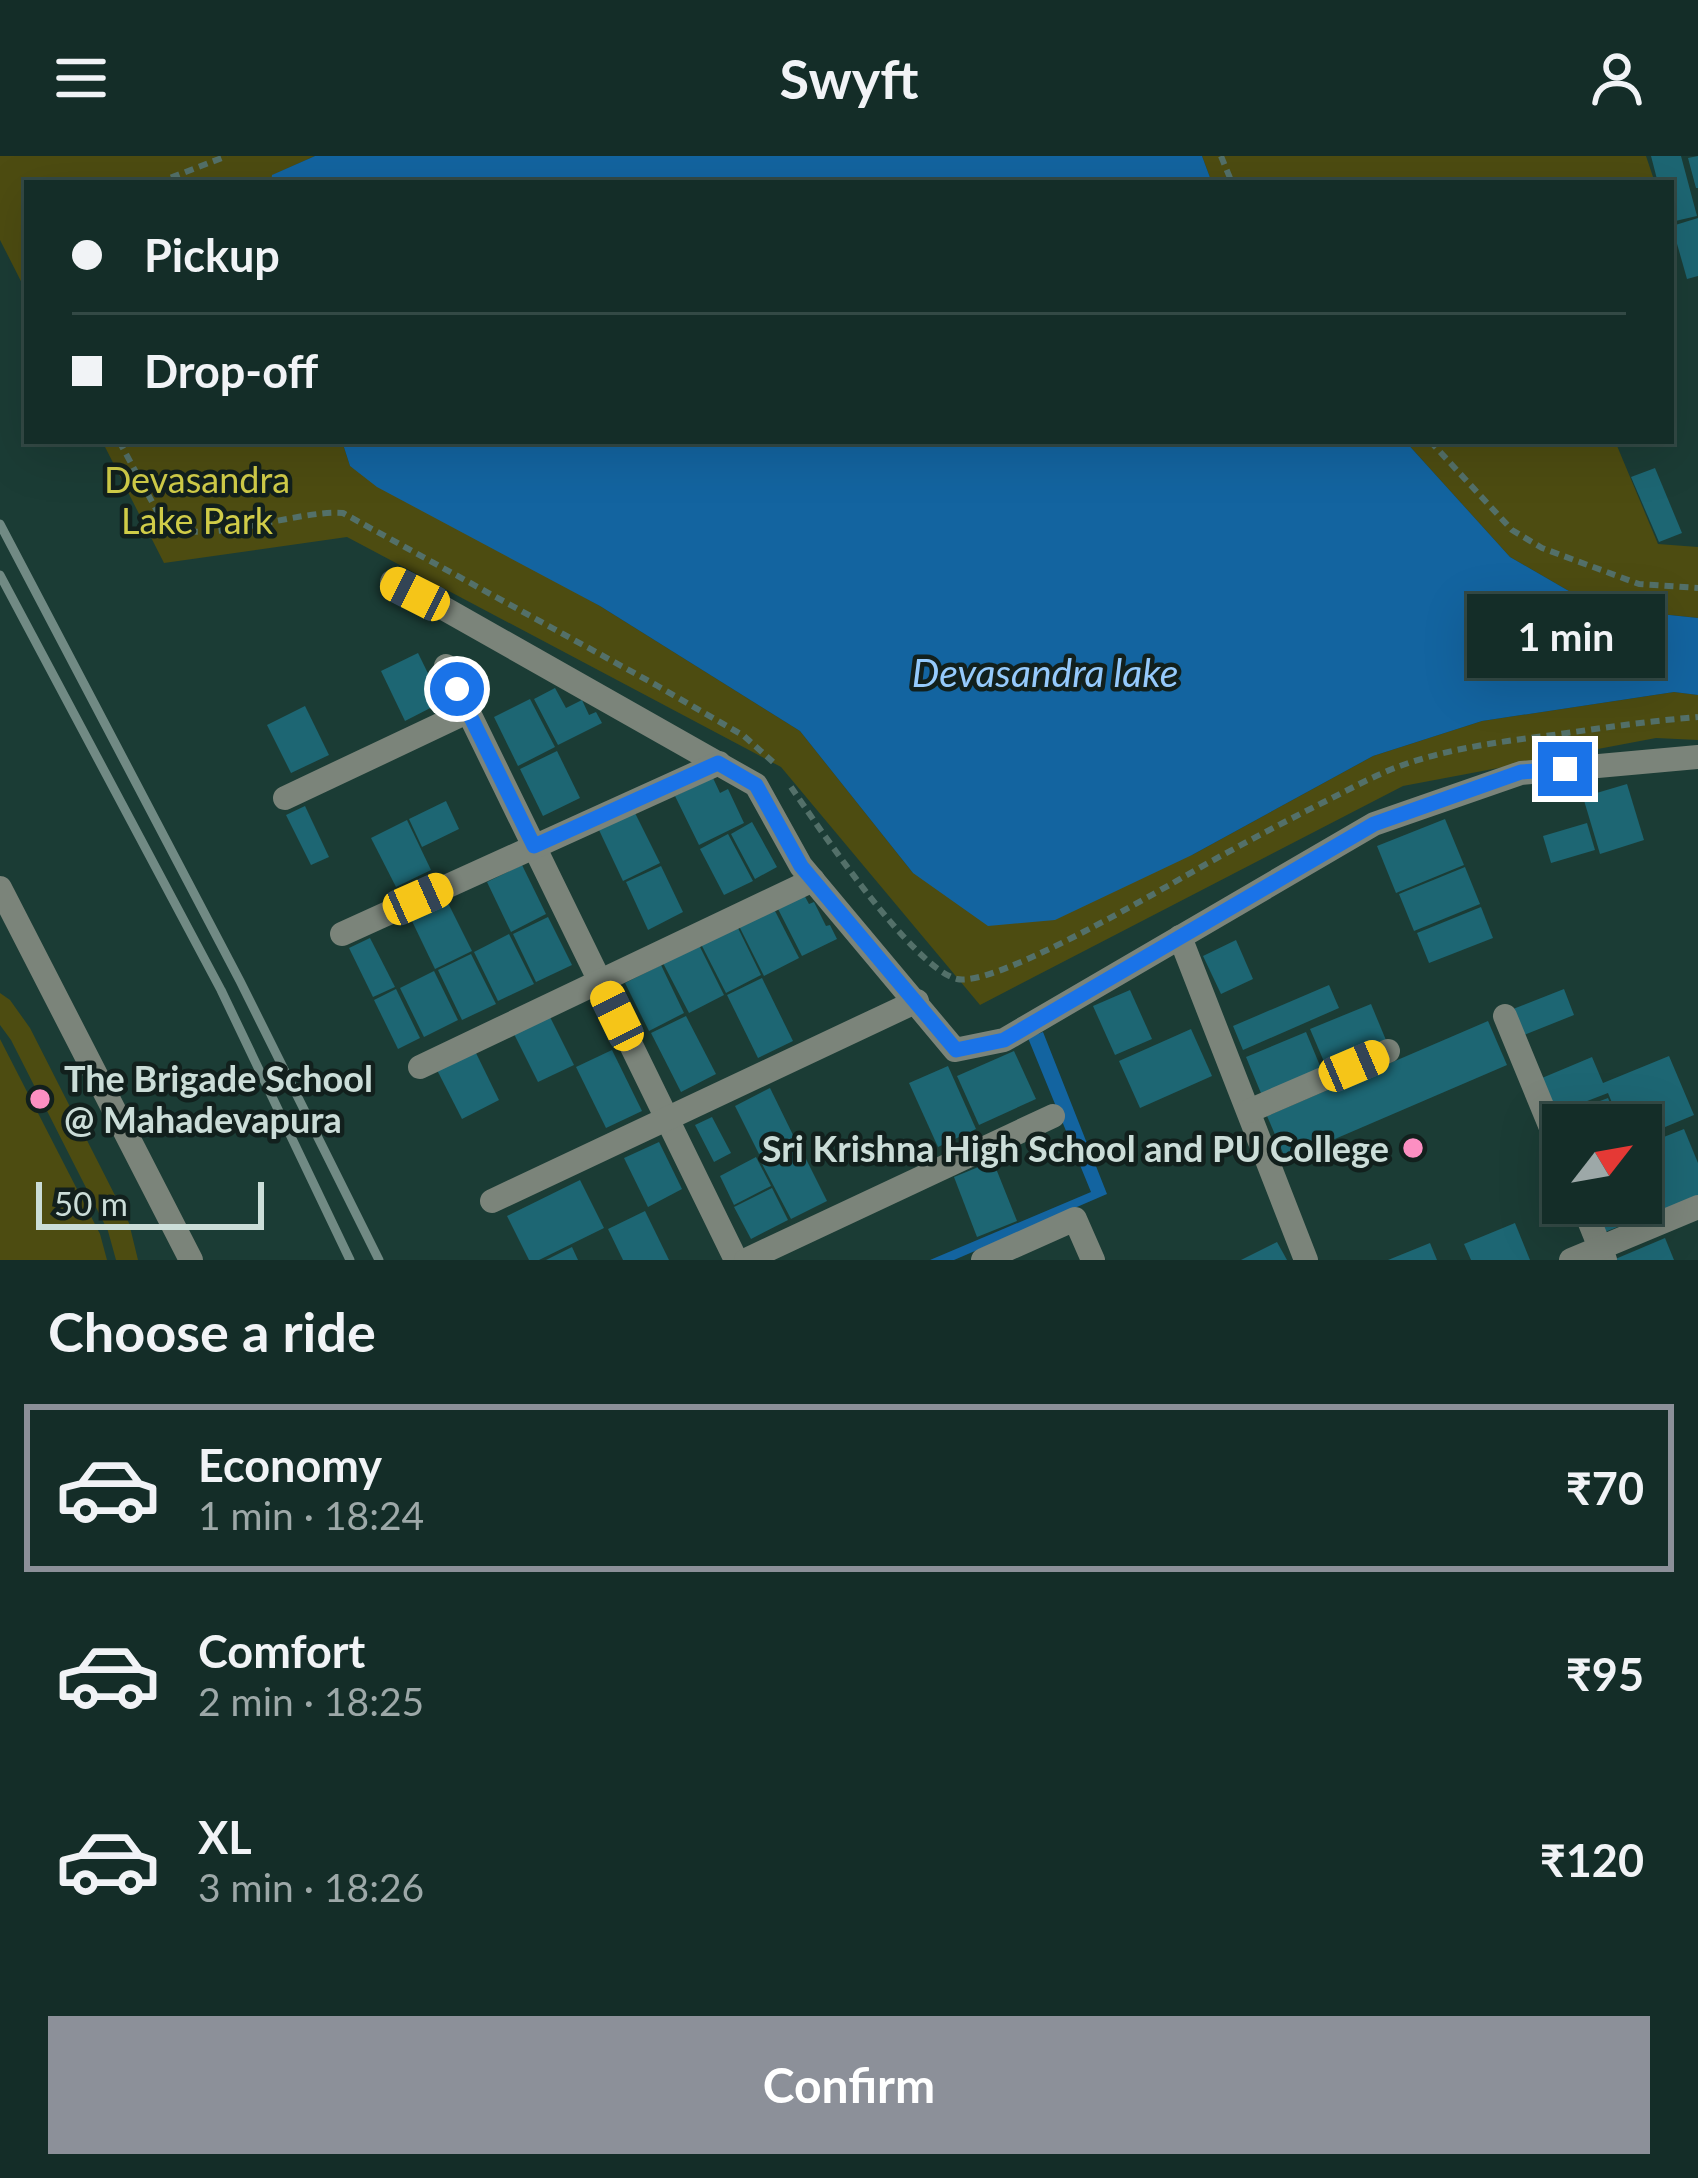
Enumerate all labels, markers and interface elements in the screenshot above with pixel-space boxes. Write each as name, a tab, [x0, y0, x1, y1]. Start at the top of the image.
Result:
icon: menu	[48, 45, 114, 111]
icon: person	[1584, 45, 1650, 111]
text: Swyft	[780, 46, 918, 111]
text: Pickup	[144, 228, 280, 282]
text: Drop-off	[144, 344, 318, 398]
park label: Devasandra Lake Park	[104, 457, 290, 542]
car	[375, 562, 455, 626]
callout: 1 min	[1466, 595, 1664, 679]
text: 1 min	[1518, 613, 1614, 659]
water label: Devasandra lake	[912, 649, 1178, 695]
route start	[430, 662, 484, 716]
route end	[1538, 742, 1592, 796]
car	[378, 868, 458, 930]
car	[585, 976, 649, 1056]
car	[1314, 1035, 1394, 1097]
place label: The Brigade School @ Mahadevapura	[64, 1056, 373, 1141]
marker: The Brigade School @ Mahadevapura	[27, 1086, 53, 1112]
north arrow	[1542, 1104, 1662, 1224]
map controls	[1542, 1104, 1662, 1224]
place label: Sri Krishna High School and PU College	[762, 1126, 1389, 1170]
marker: Sri Krishna High School and PU College	[1400, 1135, 1426, 1161]
scale bar	[36, 1176, 264, 1229]
text: 50 m	[54, 1183, 128, 1223]
text: Choose a ride	[48, 1299, 376, 1364]
icon: car	[54, 1434, 162, 1542]
text: Economy	[198, 1438, 382, 1492]
text: ₹70	[1566, 1461, 1644, 1515]
text: 1 min · 18:24	[198, 1492, 424, 1538]
icon: car	[54, 1620, 162, 1728]
text: Comfort	[198, 1624, 365, 1678]
text: ₹95	[1566, 1647, 1644, 1701]
text: 2 min · 18:25	[198, 1678, 424, 1724]
icon: car	[54, 1806, 162, 1914]
text: XL	[198, 1810, 252, 1864]
text: ₹120	[1540, 1833, 1644, 1887]
text: 3 min · 18:26	[198, 1864, 424, 1910]
button: Confirm	[48, 2016, 1650, 2154]

